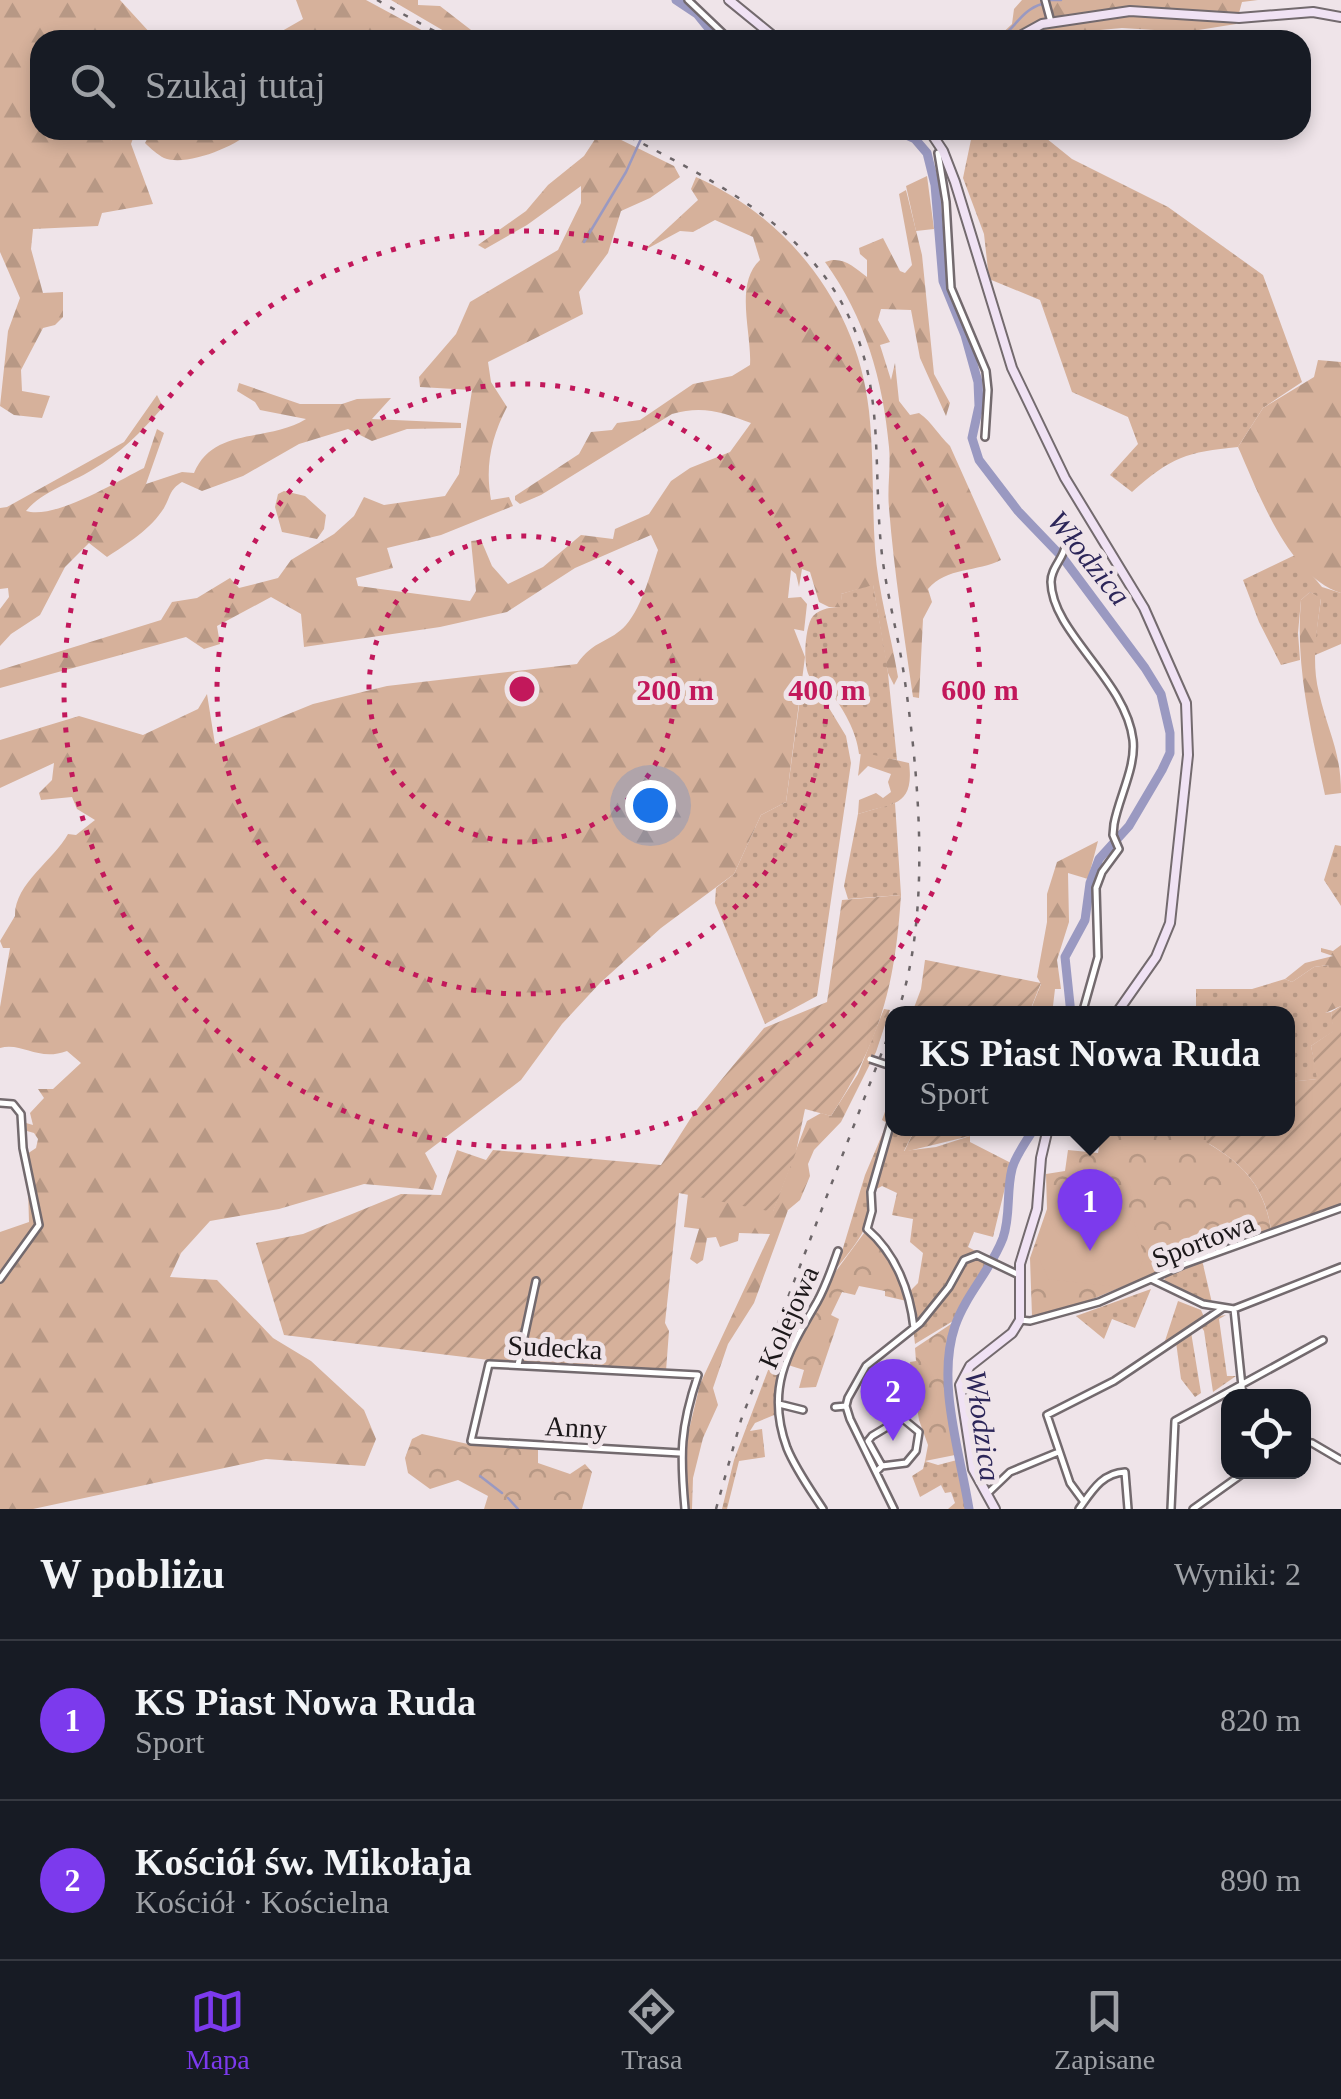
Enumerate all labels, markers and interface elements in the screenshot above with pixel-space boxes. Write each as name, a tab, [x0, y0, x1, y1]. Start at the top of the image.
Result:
search box	[30, 30, 1311, 140]
icon: search	[65, 58, 120, 113]
text: Szukaj tutaj	[145, 64, 325, 106]
water label: Włodzica	[1041, 504, 1137, 611]
centre of rings	[504, 671, 540, 707]
text: 200 m	[636, 673, 714, 706]
text: 400 m	[788, 673, 866, 706]
text: 600 m	[941, 673, 1019, 706]
your location	[625, 780, 676, 831]
popup	[885, 1006, 1295, 1136]
text: KS Piast Nowa Ruda	[920, 1032, 1261, 1074]
text: Sport	[920, 1075, 989, 1111]
pin: 1	[1058, 1168, 1122, 1251]
street label: Sportowa	[1148, 1207, 1259, 1274]
street label: Kolejowa	[752, 1261, 825, 1373]
street label: Sudecka	[507, 1330, 604, 1365]
pin: 2	[860, 1358, 926, 1441]
water label: Włodzica	[959, 1368, 1008, 1484]
map controls	[1221, 1389, 1311, 1479]
button: locate	[1221, 1389, 1311, 1479]
street label: Anny	[544, 1410, 608, 1445]
text: W pobliżu	[40, 1551, 225, 1597]
text: Wyniki: 2	[1174, 1556, 1301, 1592]
text: KS Piast Nowa Ruda	[135, 1681, 476, 1723]
text: 1	[65, 1702, 81, 1738]
text: 820 m	[1220, 1702, 1301, 1738]
text: Sport	[135, 1724, 204, 1760]
text: Kościół św. Mikołaja	[135, 1841, 472, 1883]
text: 2	[65, 1862, 81, 1898]
text: 890 m	[1220, 1862, 1301, 1898]
text: Kościół · Kościelna	[135, 1884, 389, 1920]
tab: Mapa	[186, 1984, 250, 2076]
tab: Trasa	[621, 1984, 682, 2076]
tab: Zapisane	[1054, 1984, 1155, 2076]

